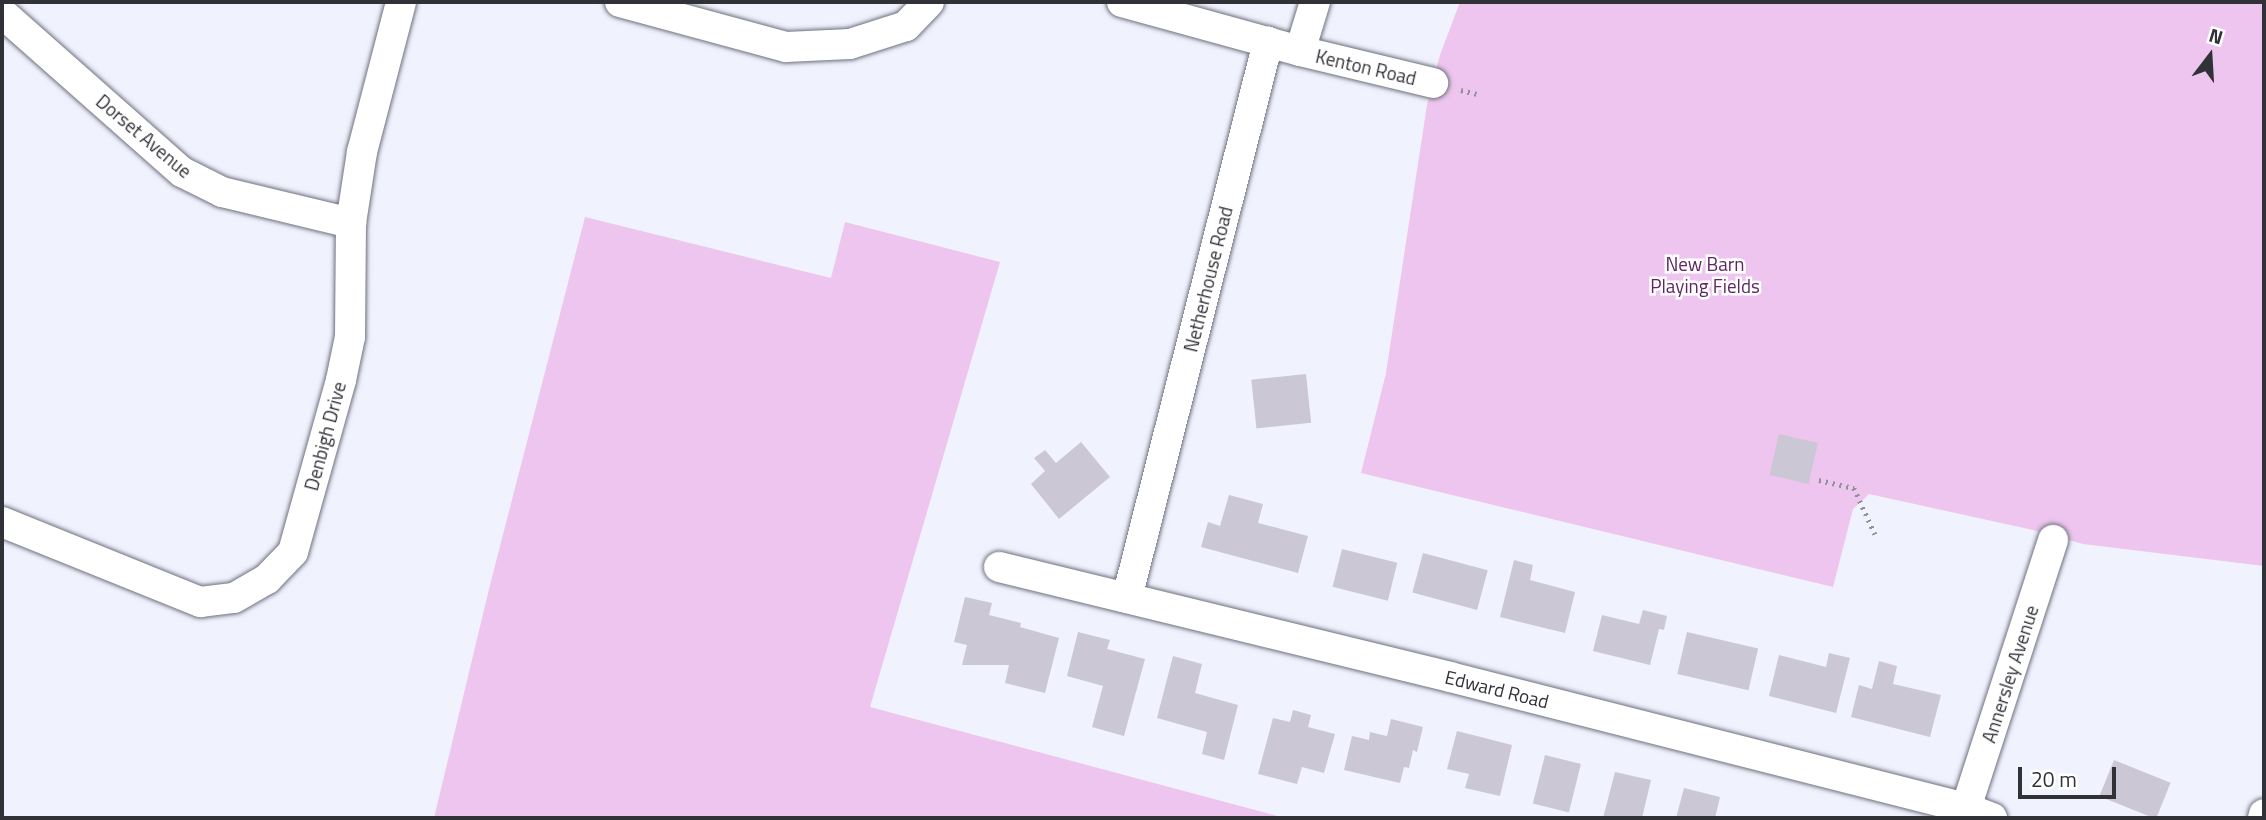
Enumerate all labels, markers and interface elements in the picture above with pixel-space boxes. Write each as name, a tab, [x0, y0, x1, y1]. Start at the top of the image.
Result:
text: N	[2206, 20, 2227, 51]
north arrow	[2175, 21, 2245, 91]
street label: Kenton Road	[1314, 44, 1418, 90]
street label: Dorset Avenue	[92, 89, 196, 183]
street label: Netherhouse Road	[1179, 204, 1237, 354]
park label: New Barn Playing Fields	[1650, 253, 1760, 297]
street label: Denbigh Drive	[300, 379, 350, 493]
street label: Annersley Avenue	[1977, 602, 2043, 746]
street label: Edward Road	[1443, 665, 1551, 713]
scale bar	[2021, 754, 2119, 798]
text: 20 m	[2031, 763, 2077, 795]

